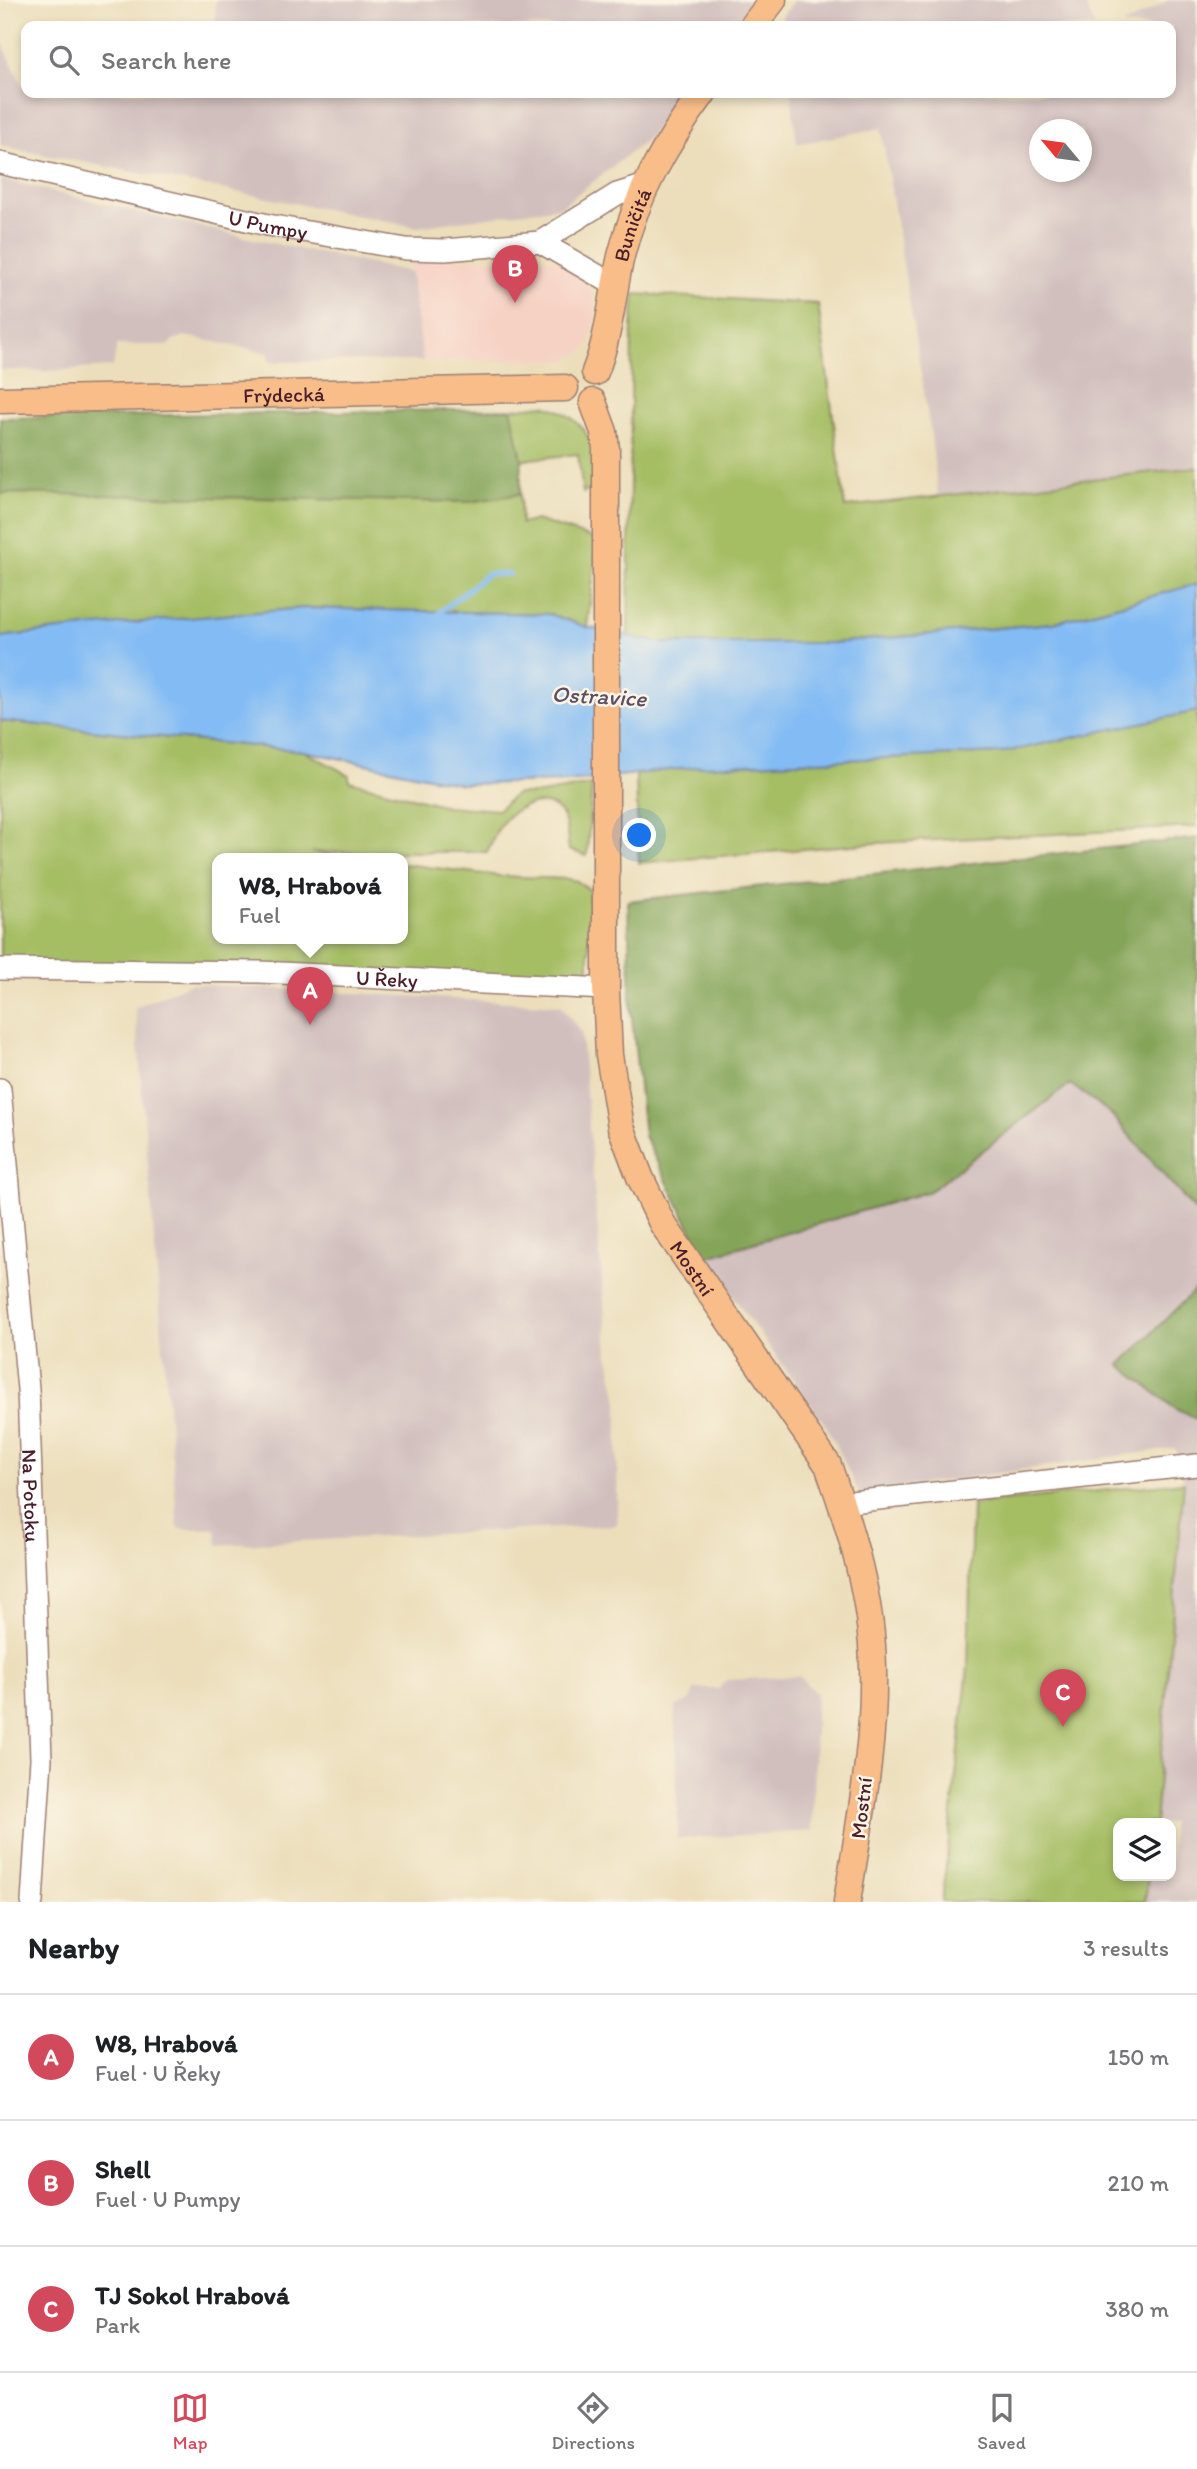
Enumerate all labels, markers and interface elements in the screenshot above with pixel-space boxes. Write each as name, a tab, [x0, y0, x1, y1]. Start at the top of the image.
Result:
search box	[21, 21, 1176, 98]
icon: search	[45, 41, 83, 79]
text: Search here	[101, 44, 231, 76]
north arrow	[1029, 119, 1092, 182]
street label: Buničitá	[608, 184, 656, 264]
street label: U Pumpy	[226, 204, 310, 244]
pin: B	[492, 245, 538, 303]
street label: Frýdecká	[243, 381, 325, 407]
water label: Ostravice	[551, 680, 648, 713]
your location	[622, 818, 656, 852]
popup	[212, 853, 408, 944]
text: W8, Hrabová	[239, 869, 381, 901]
text: Fuel	[239, 901, 280, 929]
street label: U Řeky	[355, 964, 419, 992]
pin: A	[287, 967, 333, 1025]
street label: Mostní	[665, 1235, 721, 1301]
street label: Na Potoku	[18, 1448, 46, 1543]
pin: C	[1040, 1669, 1086, 1727]
street label: Mostní	[845, 1775, 877, 1840]
map controls	[1113, 1818, 1176, 1881]
button: layers	[1113, 1818, 1176, 1881]
text: Nearby	[28, 1929, 119, 1966]
text: 3 results	[1083, 1934, 1169, 1962]
text: W8, Hrabová	[95, 2027, 238, 2059]
text: A	[44, 2043, 58, 2071]
text: 150 m	[1108, 2043, 1169, 2071]
text: Fuel · U Řeky	[95, 2059, 220, 2087]
text: Shell	[95, 2153, 151, 2185]
text: B	[44, 2169, 58, 2197]
text: 210 m	[1108, 2169, 1169, 2197]
text: Fuel · U Pumpy	[95, 2185, 240, 2213]
text: TJ Sokol Hrabová	[95, 2279, 289, 2311]
text: C	[44, 2295, 58, 2323]
text: 380 m	[1105, 2295, 1169, 2323]
text: Park	[95, 2311, 140, 2339]
tab: Map	[171, 2389, 209, 2454]
tab: Directions	[551, 2389, 635, 2454]
tab: Saved	[977, 2389, 1026, 2454]

